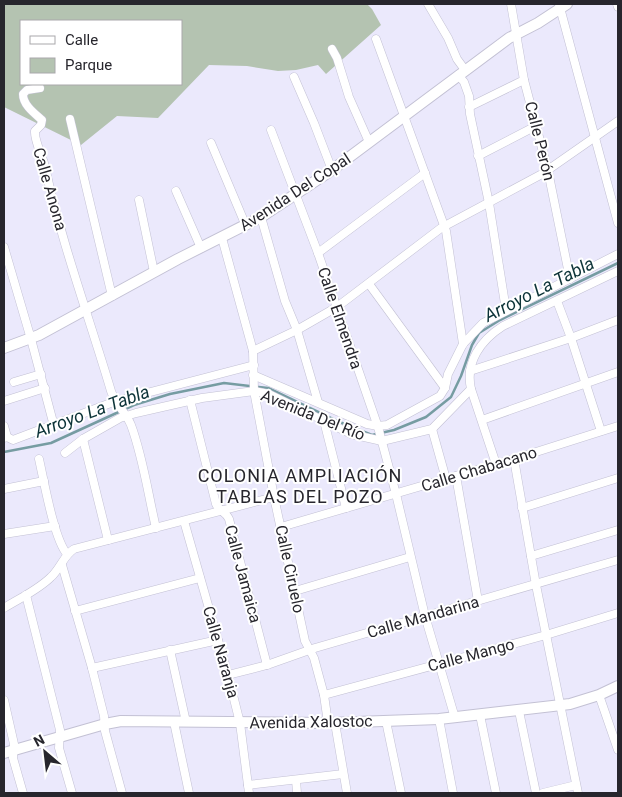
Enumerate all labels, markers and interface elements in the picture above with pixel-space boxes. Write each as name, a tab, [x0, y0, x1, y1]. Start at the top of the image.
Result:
legend	[20, 20, 182, 85]
text: Calle	[65, 31, 98, 49]
text: Parque	[65, 56, 112, 74]
street label: Calle Perón	[521, 99, 559, 183]
street label: Calle Anona	[29, 145, 71, 233]
street label: Avenida Del Copal	[236, 149, 354, 235]
water label: Arroyo La Tabla	[480, 252, 598, 326]
street label: Calle Elmendra	[314, 265, 366, 371]
water label: Arroyo La Tabla	[31, 380, 152, 442]
street label: Avenida Del Río	[258, 386, 368, 444]
street label: Calle Chabacano	[419, 442, 539, 496]
district label: COLONIA AMPLIACIÓN TABLAS DEL POZO	[198, 465, 402, 507]
street label: Calle Jamaica	[221, 523, 265, 625]
street label: Calle Ciruelo	[271, 523, 309, 615]
street label: Calle Mandarina	[365, 592, 481, 642]
street label: Calle Naranja	[199, 604, 243, 700]
street label: Calle Mango	[426, 634, 516, 676]
street label: Avenida Xalostoc	[249, 711, 373, 733]
north arrow	[20, 727, 70, 777]
text: N	[31, 731, 47, 750]

